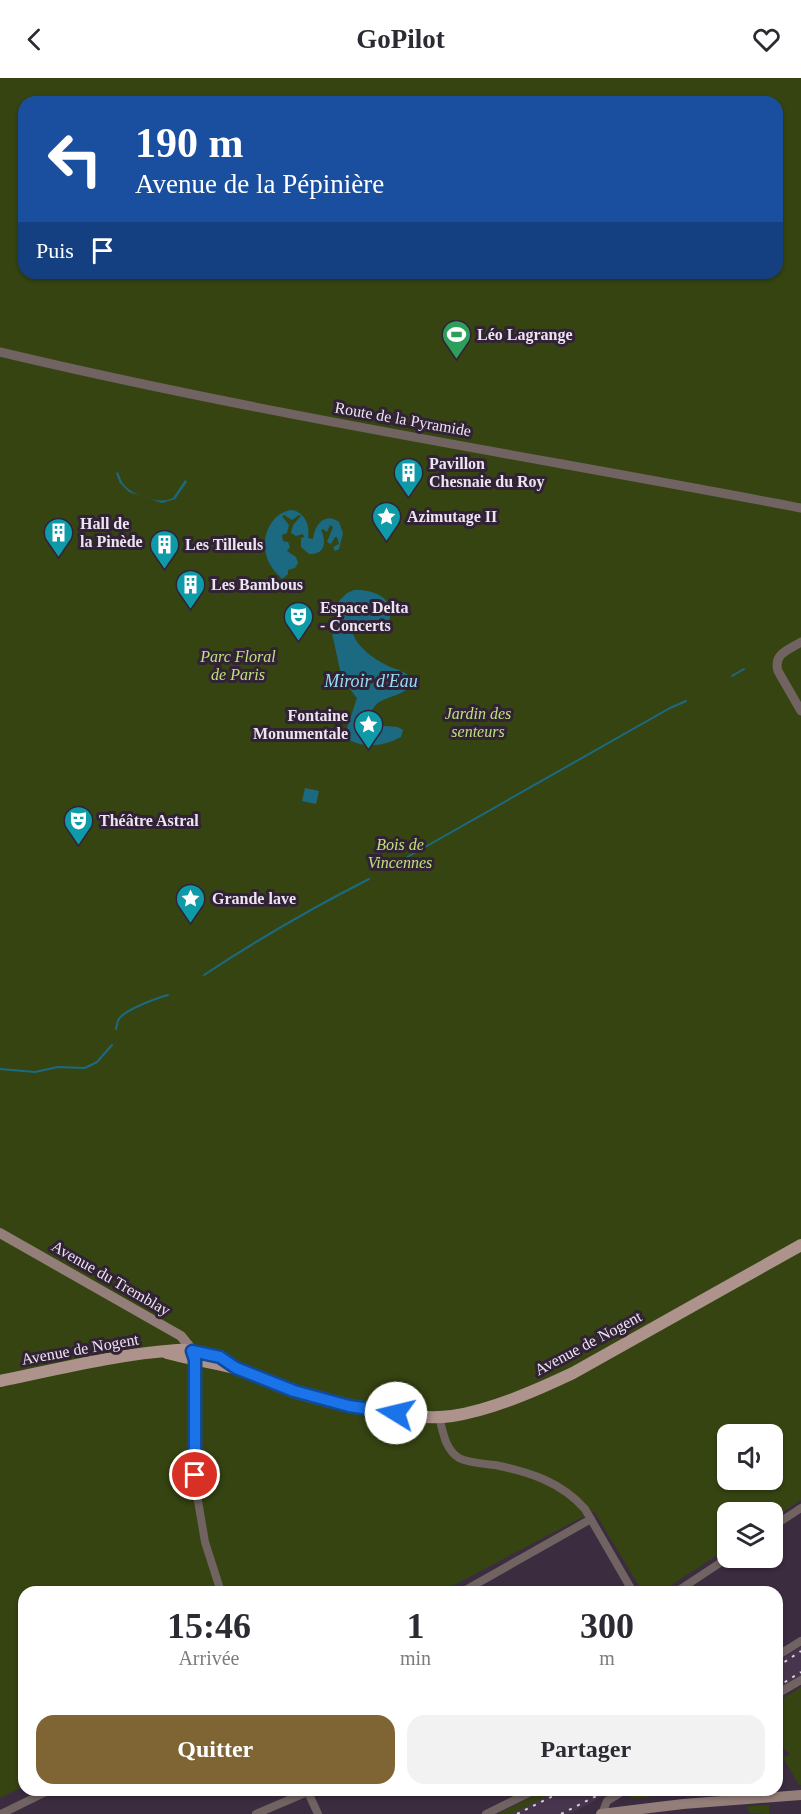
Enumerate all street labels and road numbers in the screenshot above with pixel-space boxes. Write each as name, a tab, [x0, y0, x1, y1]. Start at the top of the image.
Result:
street label: Route de la Pyramide	[333, 399, 473, 440]
street label: Avenue du Tremblay	[48, 1237, 173, 1320]
street label: Avenue de Nogent	[532, 1307, 645, 1379]
street label: Avenue de Nogent	[20, 1330, 141, 1369]

